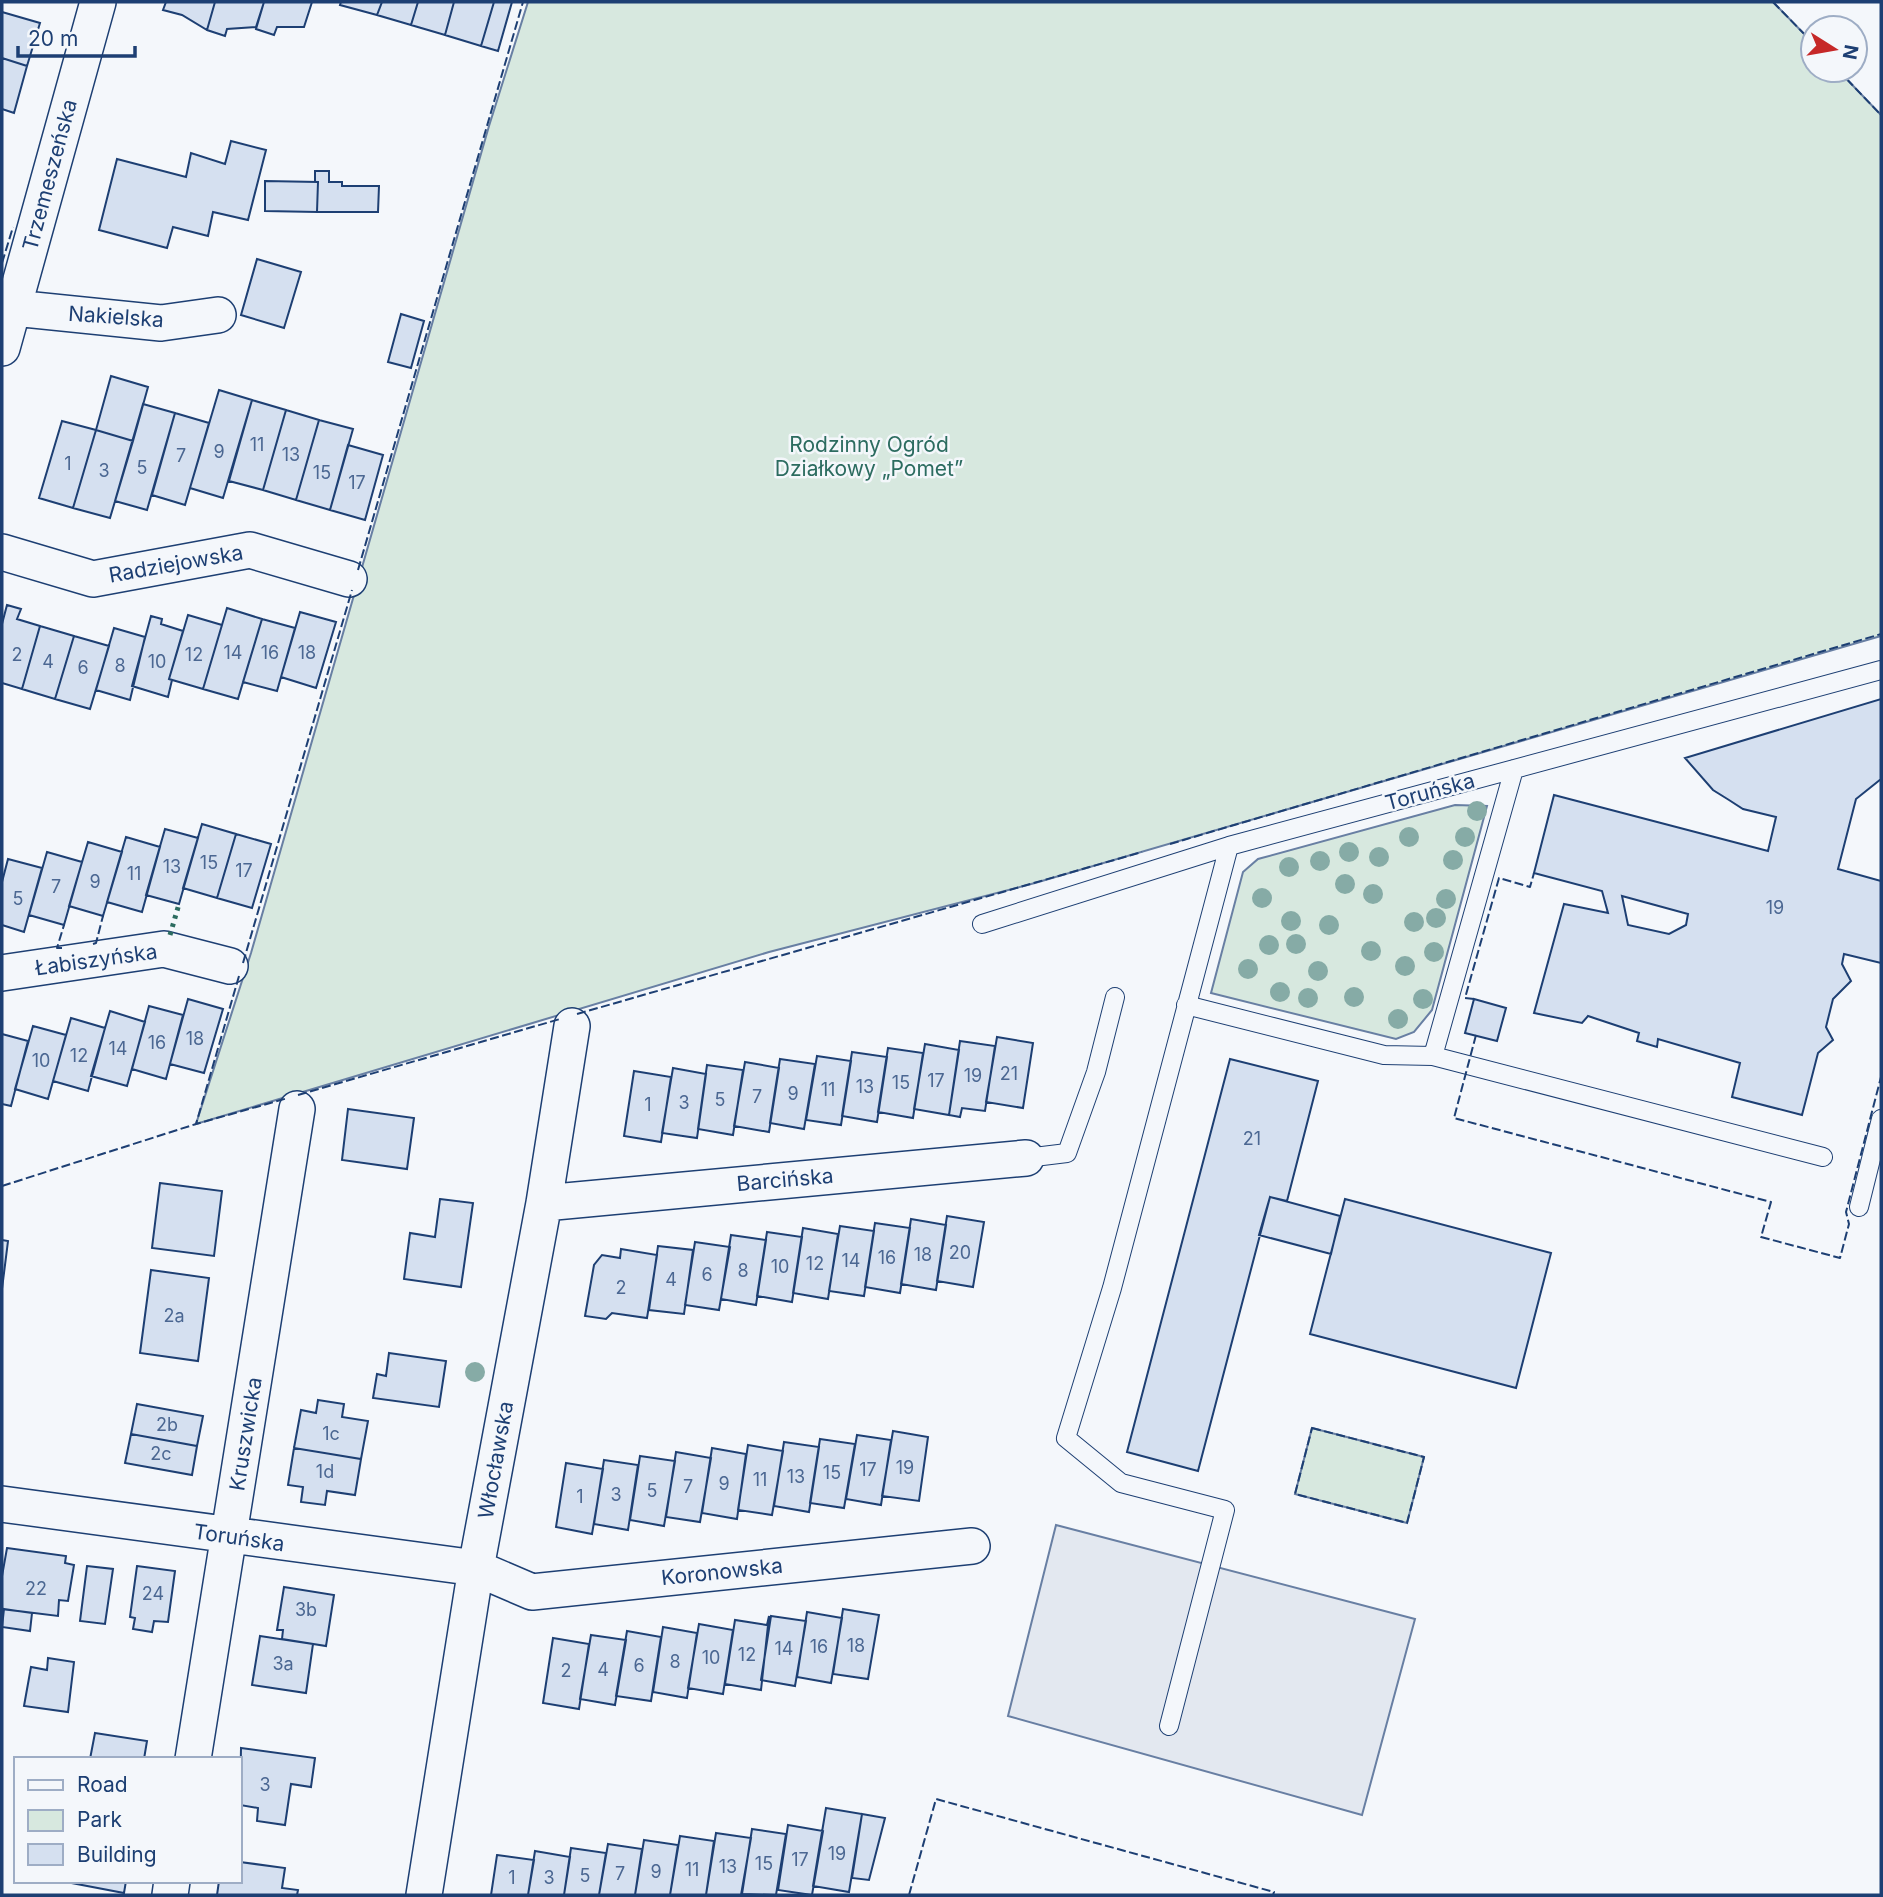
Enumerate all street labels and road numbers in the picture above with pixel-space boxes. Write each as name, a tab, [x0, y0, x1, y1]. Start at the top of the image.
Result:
street label: Trzemeszeńska	[17, 96, 82, 253]
street label: Nakielska	[67, 301, 165, 332]
street label: Radziejowska	[107, 539, 245, 588]
street label: Toruńska	[1382, 768, 1477, 815]
street label: Łabiszyńska	[33, 939, 159, 980]
street label: Barcińska	[736, 1163, 834, 1196]
street label: Kruszwicka	[224, 1375, 267, 1493]
street label: Włocławska	[473, 1399, 518, 1521]
street label: Toruńska	[192, 1519, 286, 1556]
street label: Koronowska	[660, 1553, 784, 1590]

